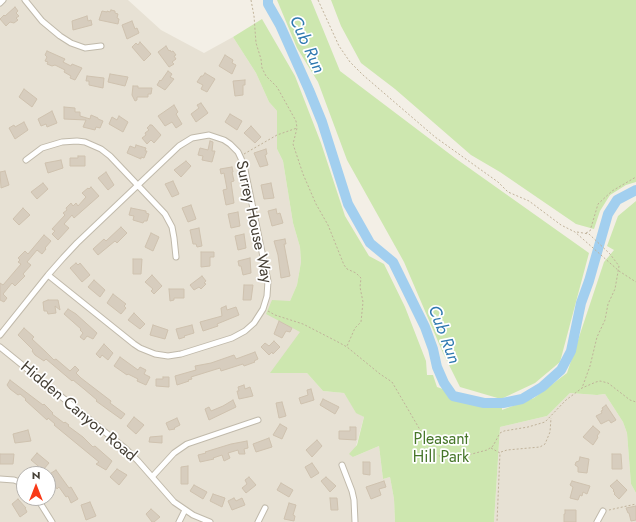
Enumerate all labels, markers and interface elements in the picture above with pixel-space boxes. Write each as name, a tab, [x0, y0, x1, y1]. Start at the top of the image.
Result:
water label: Cub Run	[284, 13, 328, 77]
street label: Surrey House Way	[231, 159, 275, 285]
water label: Cub Run	[423, 303, 463, 367]
street label: Hidden Canyon Road	[16, 358, 140, 466]
park label: Pleasant Hill Park	[413, 430, 469, 468]
north arrow	[16, 466, 56, 506]
text: N	[32, 467, 40, 483]

